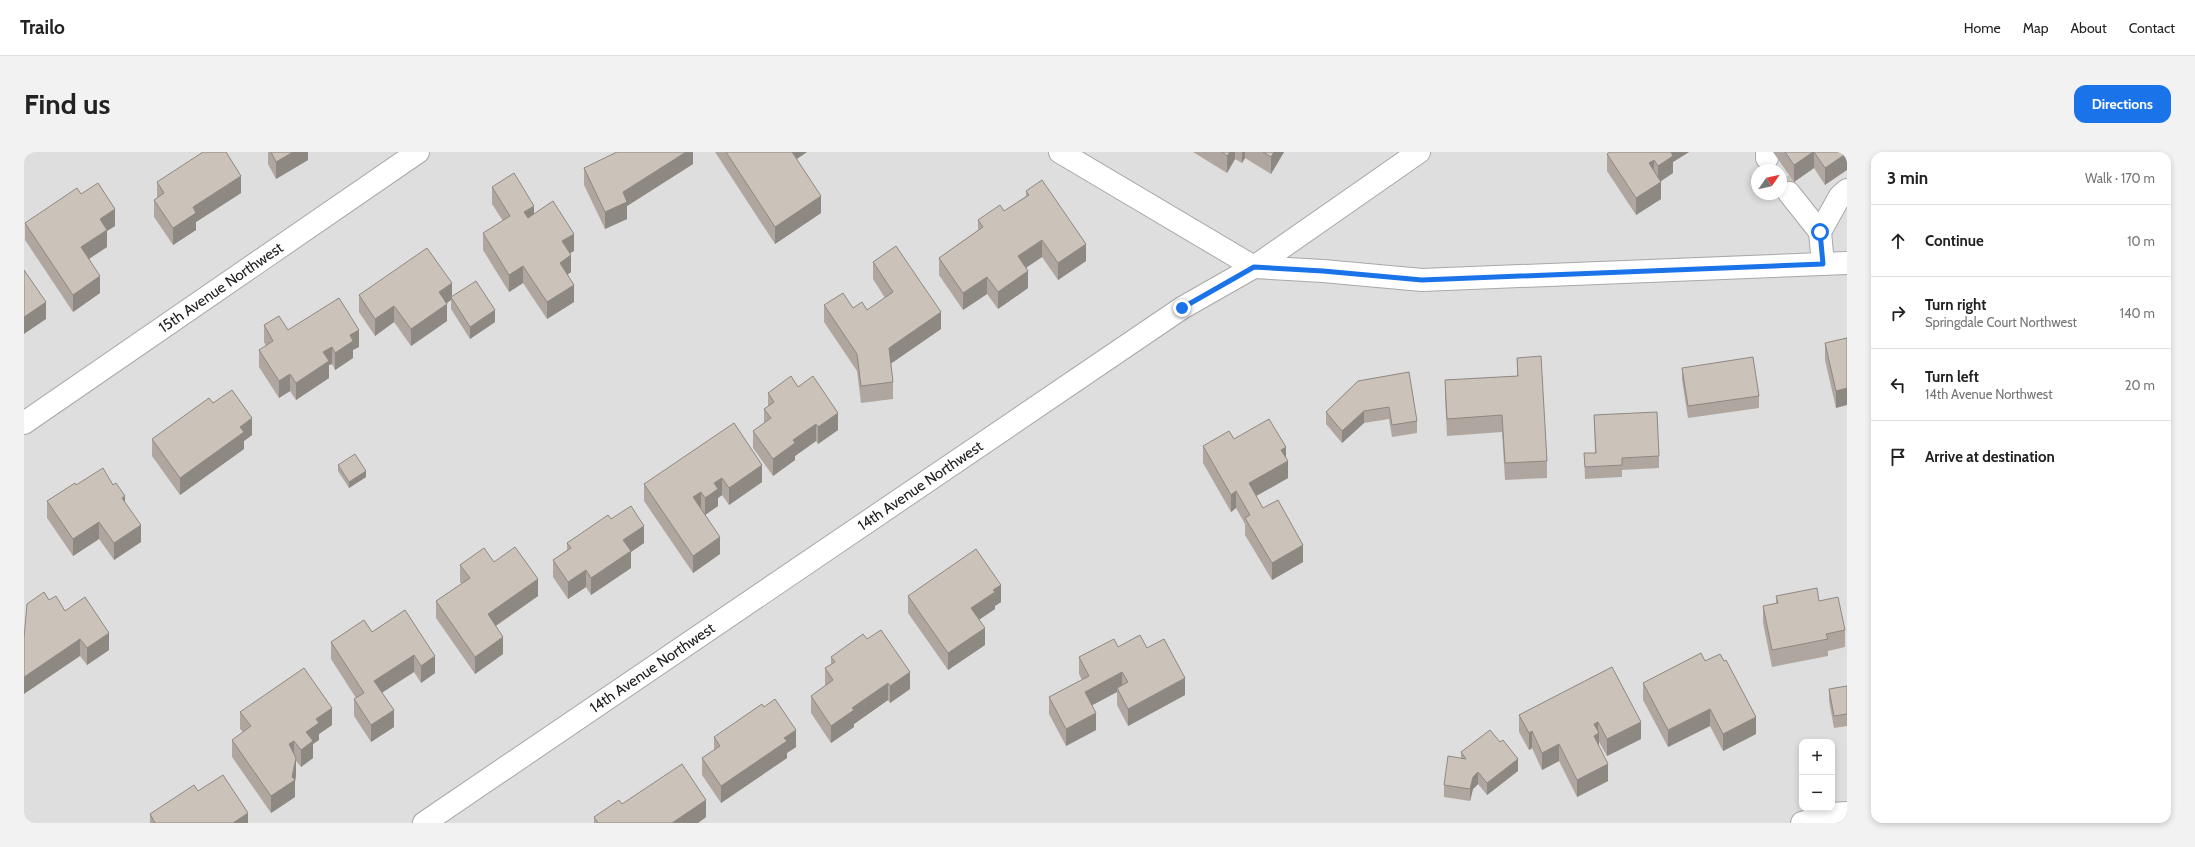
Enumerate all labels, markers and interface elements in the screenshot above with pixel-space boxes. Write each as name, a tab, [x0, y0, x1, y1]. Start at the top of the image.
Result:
text: Trailo	[20, 16, 65, 39]
text: Home	[1964, 19, 2001, 37]
text: Map	[2023, 19, 2048, 37]
text: About	[2070, 19, 2107, 37]
text: Contact	[2129, 19, 2175, 37]
button: Directions	[2074, 85, 2171, 123]
text: Find us	[24, 87, 110, 121]
north arrow	[1751, 164, 1787, 200]
text: 3 min	[1887, 168, 1928, 188]
text: Walk · 170 m	[2085, 170, 2155, 186]
route start	[1811, 223, 1829, 241]
icon: ahead	[1887, 230, 1909, 252]
text: Continue	[1925, 232, 1984, 250]
text: 10 m	[2127, 233, 2155, 249]
street label: 15th Avenue Northwest	[155, 239, 286, 337]
text: Turn right	[1925, 296, 1986, 314]
route end	[1173, 299, 1191, 317]
icon: right	[1887, 302, 1909, 324]
text: 140 m	[2120, 305, 2155, 321]
text: Springdale Court Northwest	[1925, 314, 2077, 330]
text: Turn left	[1925, 368, 1979, 386]
icon: left	[1887, 374, 1909, 396]
text: 20 m	[2125, 377, 2155, 393]
text: 14th Avenue Northwest	[1925, 386, 2053, 402]
street label: 14th Avenue Northwest	[854, 437, 986, 535]
icon: arrive	[1887, 446, 1909, 468]
text: Arrive at destination	[1925, 448, 2055, 466]
street label: 14th Avenue Northwest	[586, 619, 718, 717]
map controls	[1799, 739, 1835, 811]
button: +	[1799, 739, 1835, 775]
button: −	[1799, 775, 1835, 811]

